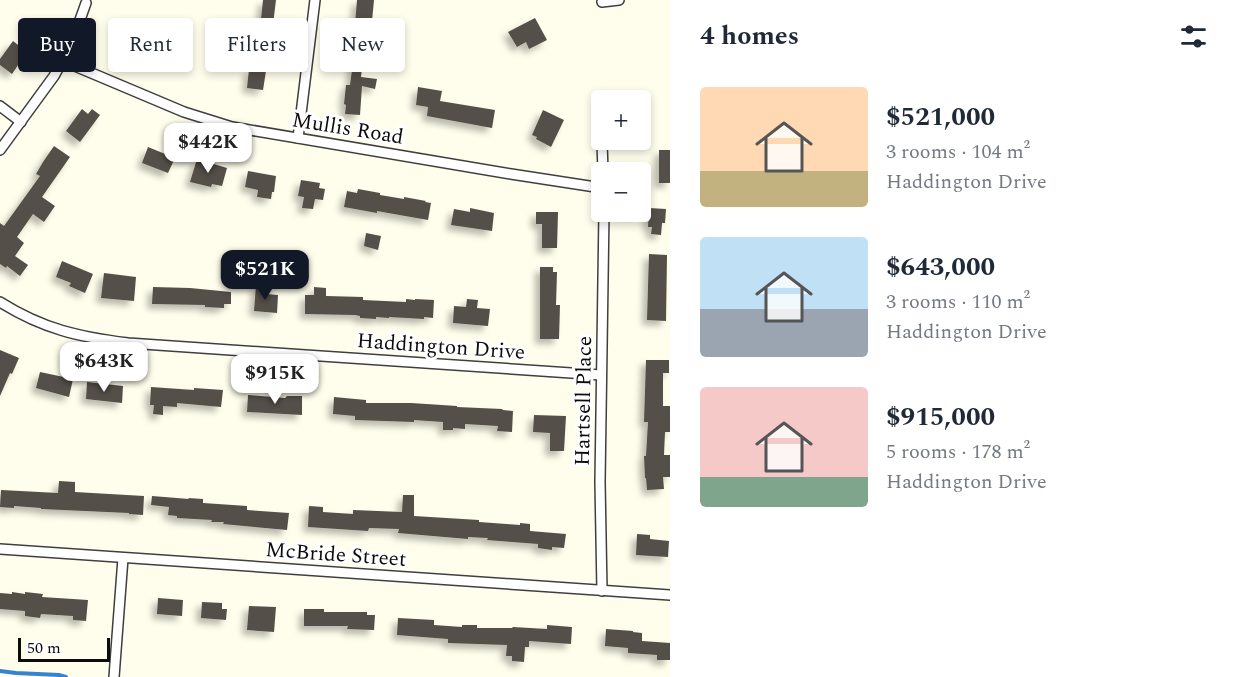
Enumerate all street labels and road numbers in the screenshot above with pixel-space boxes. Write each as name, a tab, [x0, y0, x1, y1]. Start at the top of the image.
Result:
street label: Mullis Road	[290, 104, 406, 154]
street label: Haddington Drive	[356, 325, 526, 369]
street label: Hartsell Place	[567, 336, 601, 466]
street label: McBride Street	[264, 534, 407, 576]

